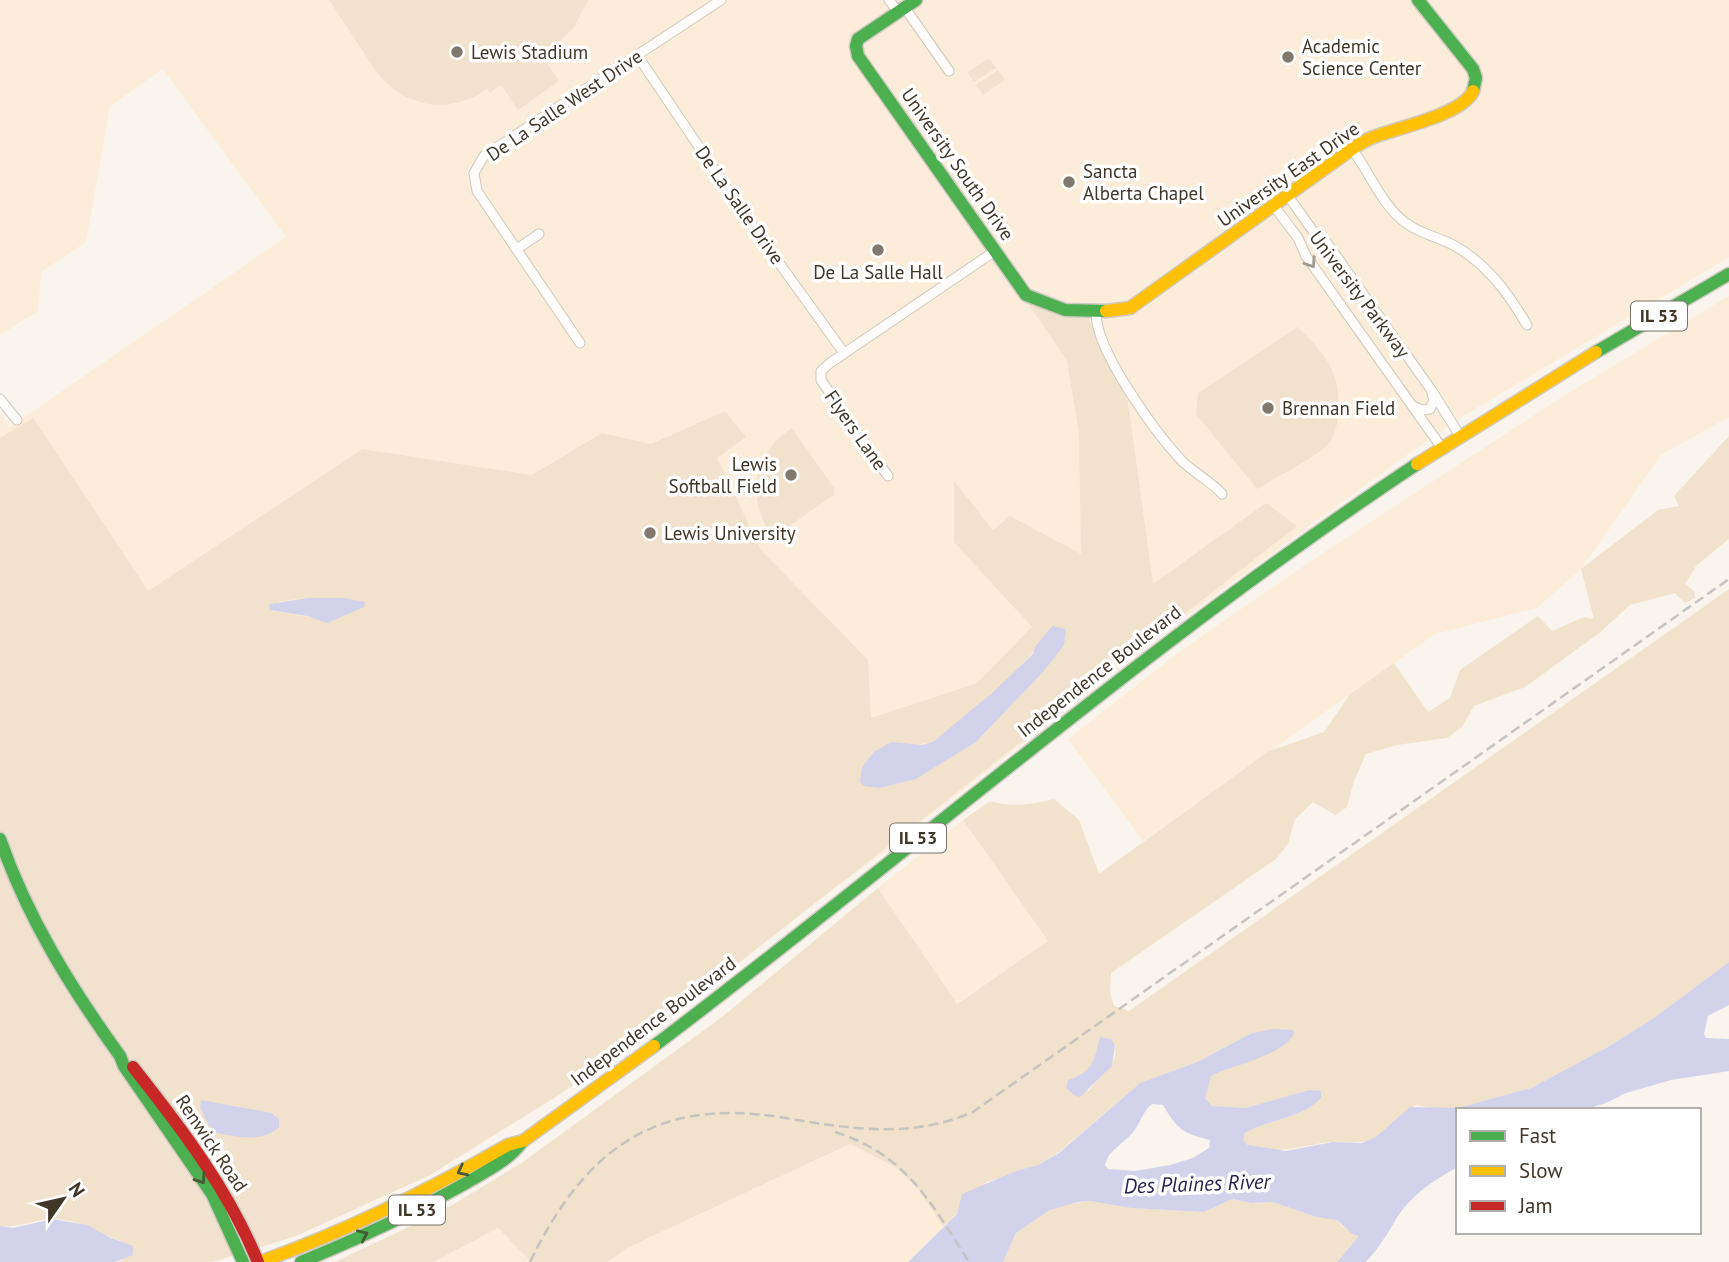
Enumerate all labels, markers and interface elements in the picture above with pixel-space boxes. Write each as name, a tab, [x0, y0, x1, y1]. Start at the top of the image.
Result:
place label: Academic Science Center	[1302, 34, 1422, 80]
place label: Lewis Stadium	[471, 40, 588, 64]
marker: Lewis Stadium	[449, 44, 465, 60]
street label: De La Salle West Drive	[482, 44, 646, 166]
marker: Academic Science Center	[1280, 49, 1296, 65]
street label: University South Drive	[896, 83, 1020, 245]
street label: University East Drive	[1213, 116, 1363, 232]
street label: De La Salle Drive	[690, 141, 790, 269]
place label: Sancta Alberta Chapel	[1083, 159, 1204, 205]
marker: Sancta Alberta Chapel	[1061, 174, 1077, 190]
street label: University Parkway	[1304, 226, 1416, 362]
marker: De La Salle Hall	[870, 242, 886, 258]
one-way arrow	[1303, 255, 1315, 268]
place label: De La Salle Hall	[813, 260, 943, 284]
road number: IL 53	[1631, 302, 1687, 330]
street label: Flyers Lane	[820, 385, 892, 475]
place label: Brennan Field	[1282, 396, 1395, 420]
marker: Brennan Field	[1260, 400, 1276, 416]
place label: Lewis Softball Field	[669, 452, 777, 498]
marker: Lewis Softball Field	[783, 467, 799, 483]
place label: Lewis University	[664, 521, 796, 545]
marker: Lewis University	[642, 525, 658, 541]
street label: Independence Boulevard	[1012, 600, 1186, 742]
road number: IL 53	[890, 824, 946, 852]
street label: Independence Boulevard	[566, 951, 740, 1091]
street label: Renwick Road	[171, 1090, 253, 1196]
legend	[1456, 1108, 1701, 1234]
text: Fast	[1519, 1122, 1556, 1149]
text: Slow	[1519, 1157, 1563, 1184]
one-way arrow	[456, 1162, 469, 1176]
north arrow	[28, 1164, 98, 1234]
water label: Des Plaines River	[1123, 1167, 1273, 1200]
one-way arrow	[193, 1171, 205, 1184]
text: N	[64, 1178, 91, 1201]
text: Jam	[1518, 1192, 1553, 1219]
road number: IL 53	[389, 1196, 445, 1224]
one-way arrow	[356, 1229, 369, 1243]

